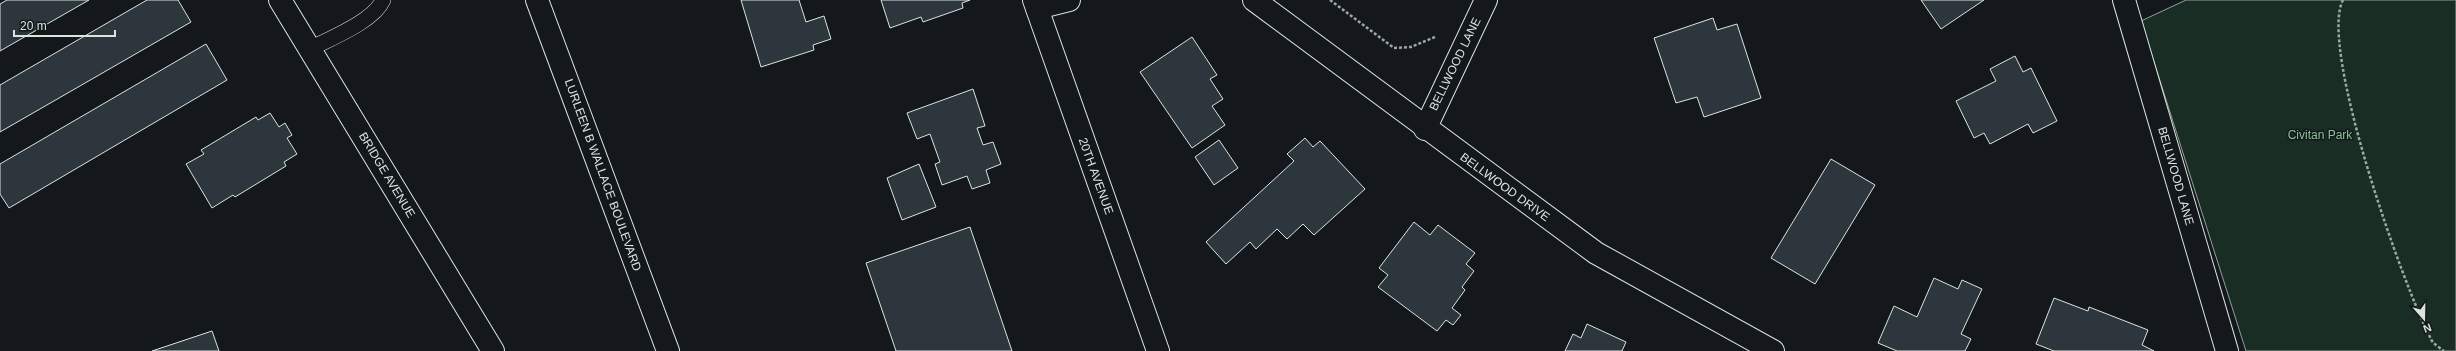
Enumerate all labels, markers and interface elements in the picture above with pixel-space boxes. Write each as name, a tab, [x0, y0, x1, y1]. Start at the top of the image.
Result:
scale bar	[14, 12, 115, 38]
street label: BELLWOOD LANE	[1426, 15, 1484, 113]
text: 20 m	[20, 19, 47, 33]
street label: LURLEEN B WALLACE BOULEVARD	[562, 77, 644, 273]
street label: BELLWOOD LANE	[2155, 125, 2197, 227]
park label: Civitan Park	[2288, 128, 2353, 142]
street label: BRIDGE AVENUE	[356, 130, 418, 220]
street label: 20TH AVENUE	[1076, 136, 1116, 216]
street label: BELLWOOD DRIVE	[1458, 150, 1552, 224]
north arrow	[2404, 299, 2444, 339]
text: N	[2422, 321, 2433, 335]

